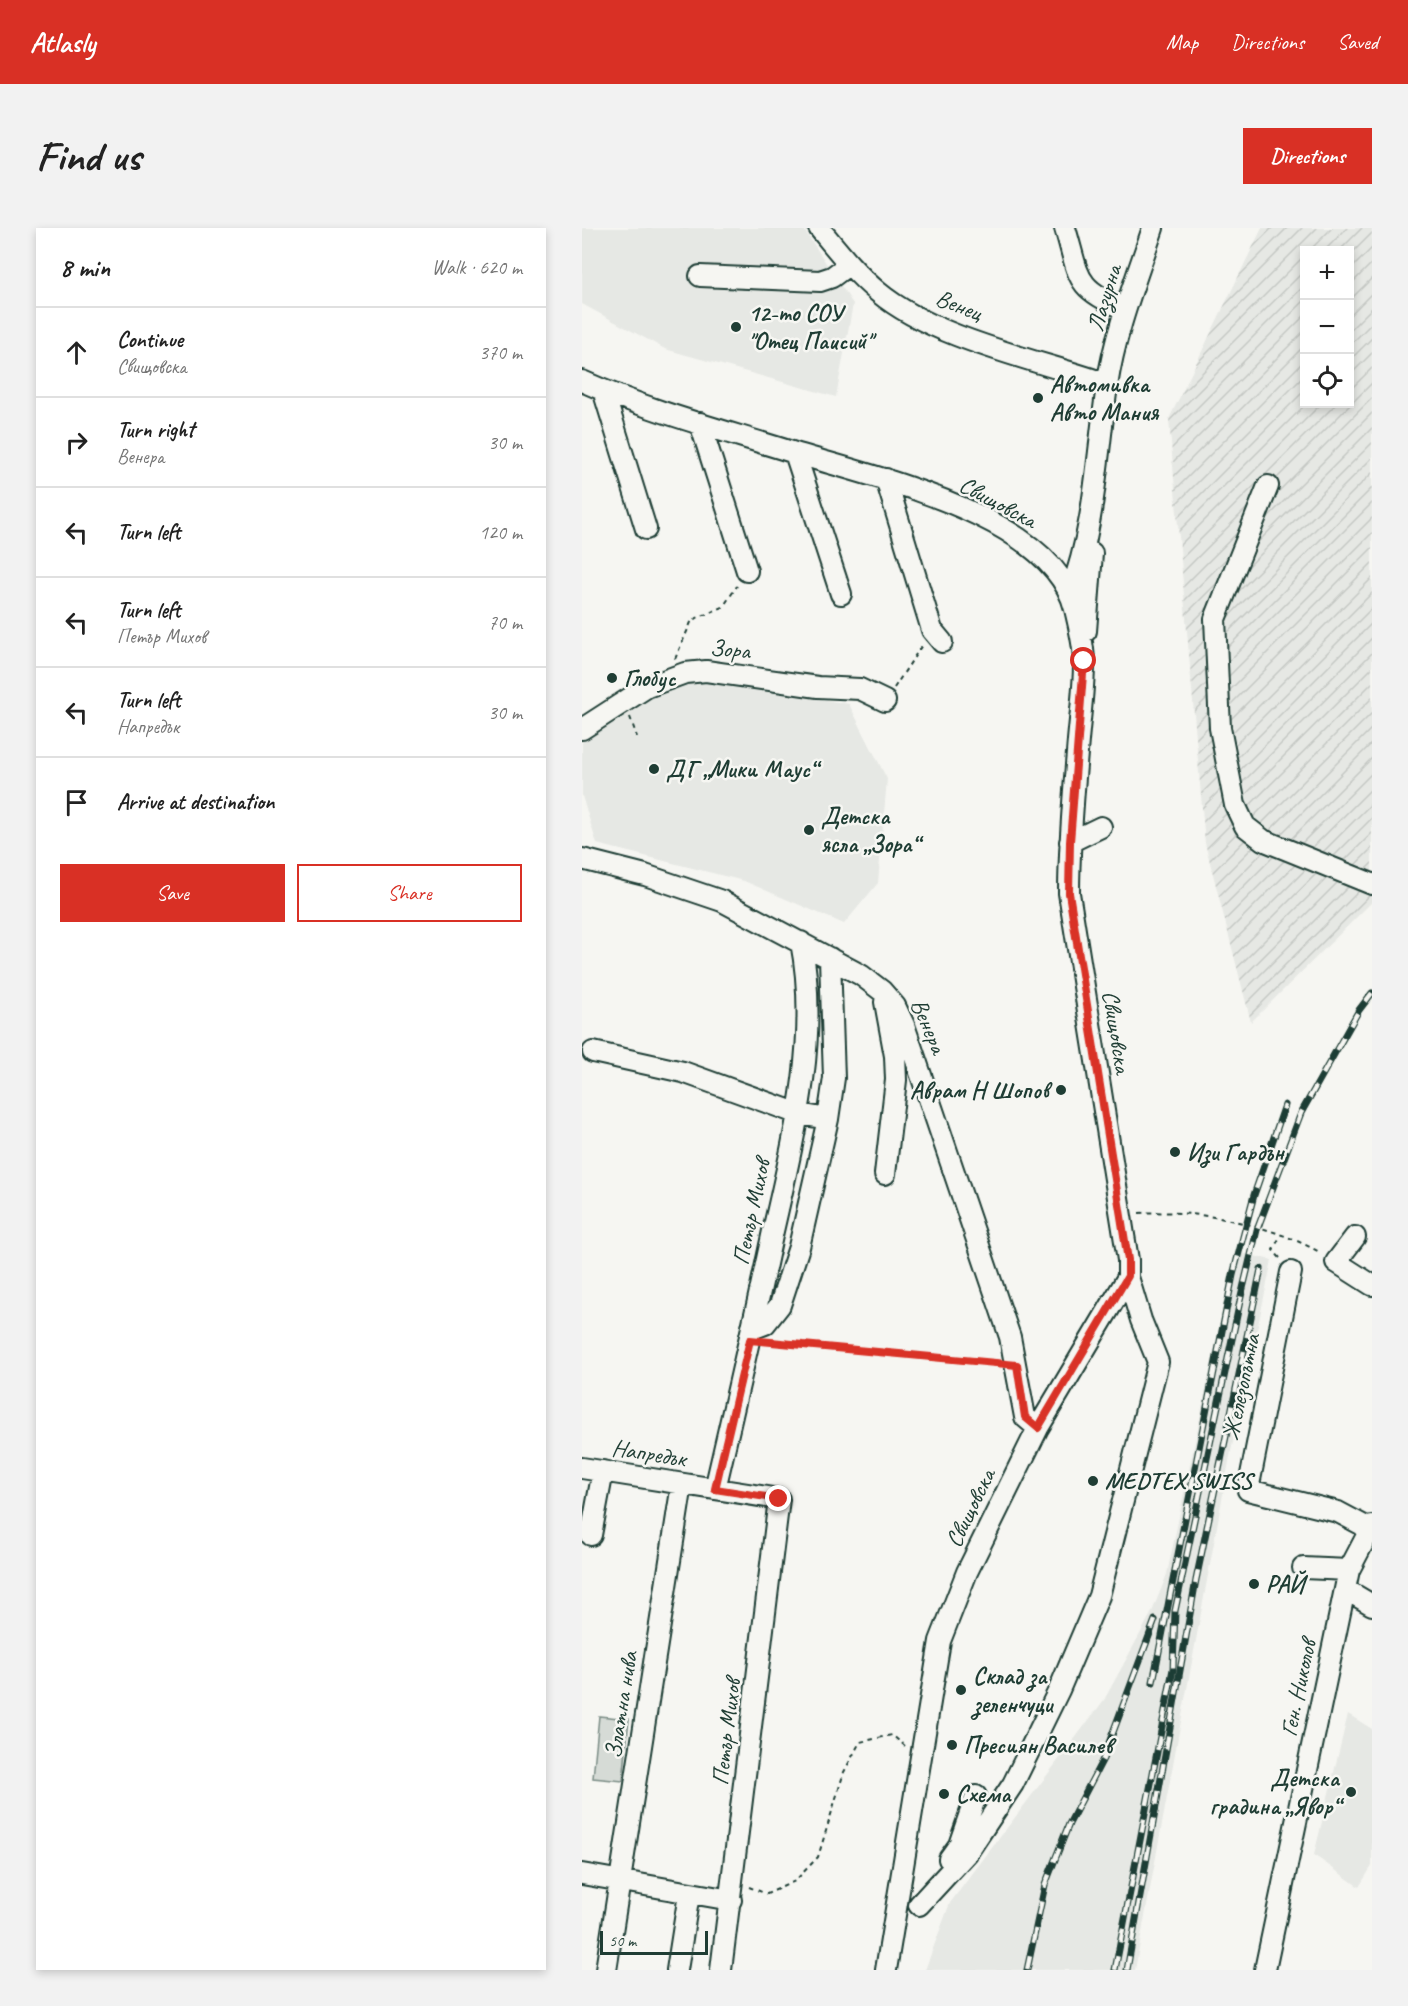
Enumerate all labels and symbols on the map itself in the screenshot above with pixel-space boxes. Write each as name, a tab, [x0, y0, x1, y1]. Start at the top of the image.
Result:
street label: Лазурна	[1080, 259, 1130, 335]
street label: Венец	[932, 282, 988, 328]
place label: 12-то СОУ "Отец Паисий"	[748, 298, 877, 356]
marker: 12-то СОУ "Отец Паисий"	[729, 320, 743, 334]
place label: Автомивка Авто Мания	[1050, 369, 1159, 427]
marker: Автомивка Авто Мания	[1031, 391, 1045, 405]
street label: Свищовска	[954, 469, 1044, 536]
street label: Зора	[709, 632, 753, 666]
route start	[1070, 647, 1096, 673]
place label: Глобус	[624, 663, 677, 693]
marker: Глобус	[605, 671, 619, 685]
place label: ДГ „Мики Маус“	[666, 754, 822, 784]
marker: ДГ „Мики Маус“	[647, 762, 661, 776]
place label: Детска ясла „Зора“	[821, 801, 924, 859]
marker: Детска ясла „Зора“	[802, 823, 816, 837]
street label: Свищовска	[1096, 988, 1139, 1078]
street label: Венера	[904, 994, 955, 1060]
place label: Аврам Н Шопов	[910, 1075, 1053, 1105]
marker: Аврам Н Шопов	[1054, 1083, 1068, 1097]
place label: Изи Гардън	[1187, 1137, 1285, 1168]
marker: Изи Гардън	[1168, 1145, 1182, 1159]
street label: Петър Михов	[725, 1152, 778, 1267]
street label: Железопътна	[1215, 1330, 1267, 1443]
street label: Напредък	[610, 1432, 690, 1474]
street label: Свищовска	[938, 1462, 1003, 1552]
place label: MEDTEX SWISS	[1105, 1466, 1256, 1496]
marker: MEDTEX SWISS	[1086, 1474, 1100, 1488]
route end	[765, 1485, 791, 1511]
place label: РАЙ	[1266, 1569, 1309, 1599]
marker: РАЙ	[1247, 1577, 1261, 1591]
street label: Ген. Николов	[1273, 1632, 1324, 1739]
street label: Златна нива	[598, 1648, 644, 1761]
place label: Склад за зеленчуци	[970, 1661, 1055, 1720]
street label: Петър Михов	[705, 1672, 748, 1787]
marker: Склад за зеленчуци	[954, 1683, 968, 1697]
place label: Пресиян Василев	[964, 1730, 1117, 1760]
marker: Пресиян Василев	[945, 1738, 959, 1752]
place label: Детска градина „Явор“	[1210, 1763, 1345, 1821]
place label: Схема	[956, 1779, 1012, 1809]
marker: Детска градина „Явор“	[1344, 1785, 1358, 1799]
marker: Схема	[937, 1787, 951, 1801]
scale bar	[600, 1928, 708, 1956]

